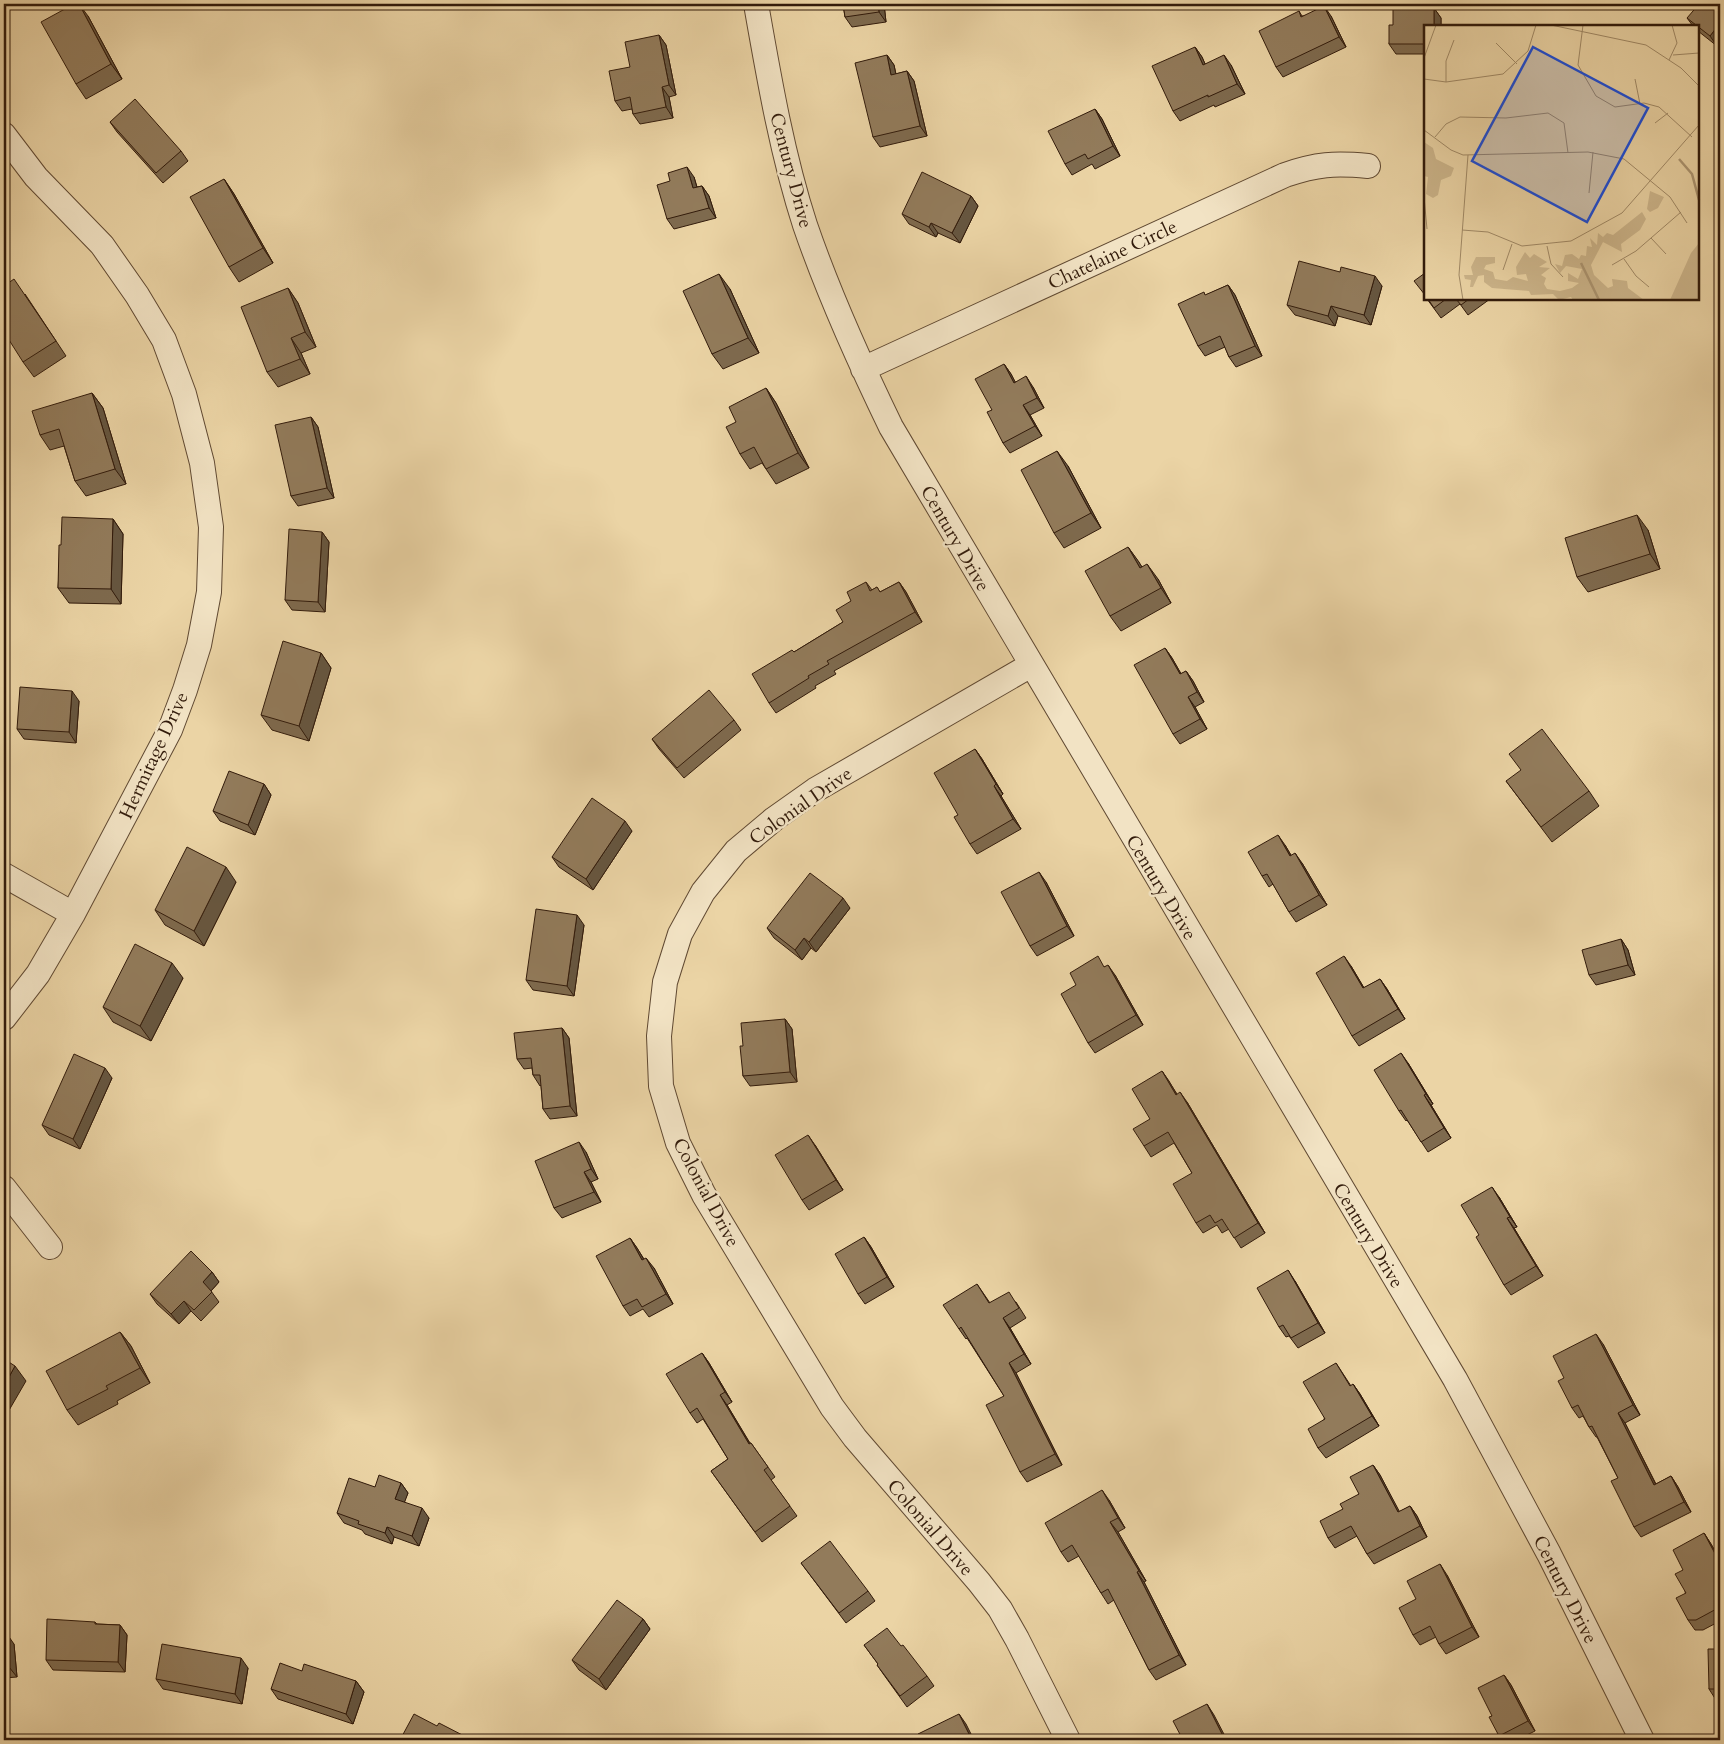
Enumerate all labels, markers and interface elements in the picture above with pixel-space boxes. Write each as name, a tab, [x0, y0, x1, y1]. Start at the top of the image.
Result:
inset map	[1424, 25, 1699, 300]
street label: Century Drive	[763, 110, 819, 231]
street label: Chatelaine Circle	[1044, 214, 1181, 296]
street label: Century Drive	[914, 481, 996, 596]
street label: Hermitage Drive	[113, 688, 195, 823]
street label: Colonial Drive	[744, 761, 857, 851]
street label: Century Drive	[1120, 830, 1203, 945]
street label: Colonial Drive	[666, 1133, 746, 1252]
street label: Century Drive	[1327, 1178, 1410, 1293]
street label: Colonial Drive	[881, 1474, 979, 1582]
street label: Century Drive	[1527, 1531, 1604, 1648]

